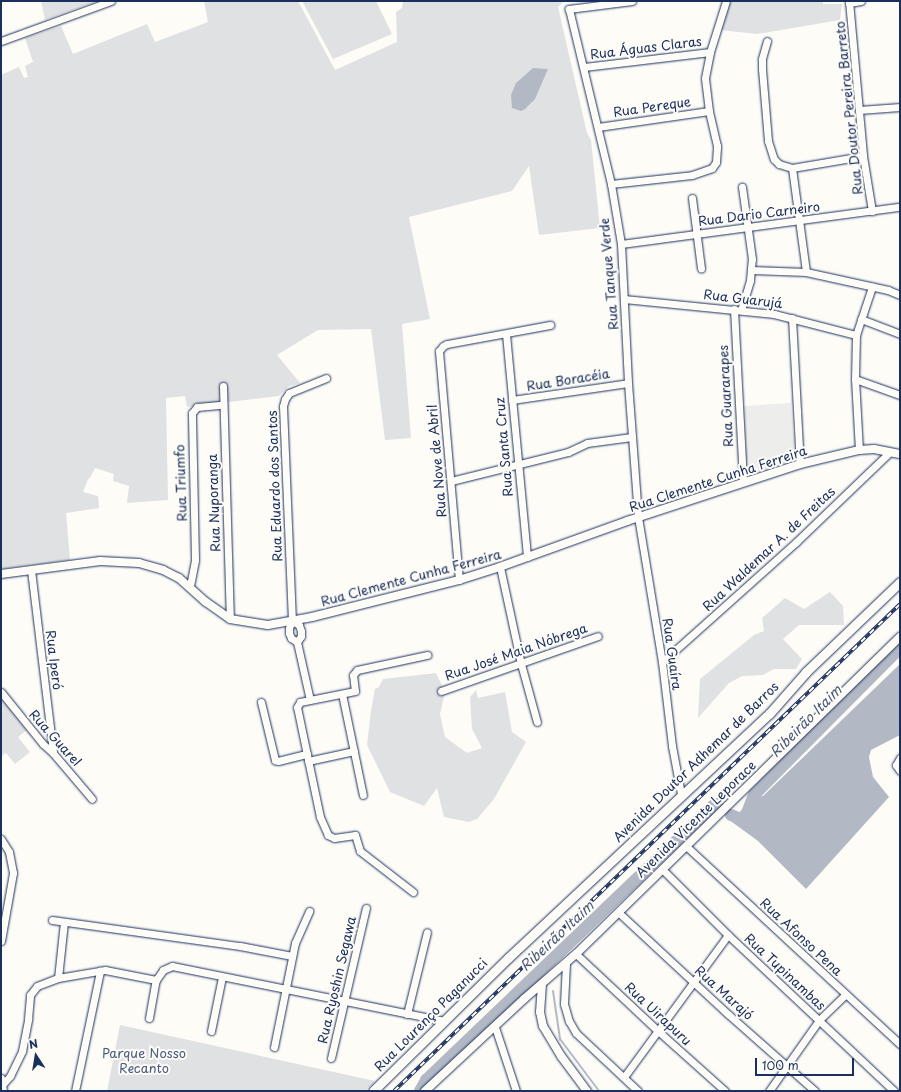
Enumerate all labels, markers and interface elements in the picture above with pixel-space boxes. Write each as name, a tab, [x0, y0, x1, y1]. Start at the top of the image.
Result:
street label: Rua Doutor Pereira Barreto	[832, 21, 866, 195]
street label: Rua Águas Claras	[589, 33, 703, 63]
street label: Rua Pereque	[612, 94, 692, 120]
street label: Rua Dario Carneiro	[697, 199, 821, 229]
street label: Rua Tanque Verde	[596, 217, 622, 331]
street label: Rua Guarujá	[702, 286, 784, 312]
street label: Rua Guararapes	[715, 344, 737, 448]
street label: Rua Boracéia	[525, 366, 611, 394]
street label: Rua Santa Cruz	[492, 397, 516, 497]
street label: Rua Nove de Abril	[424, 404, 450, 518]
street label: Rua Eduardo dos Santos	[265, 410, 285, 562]
street label: Rua Clemente Cunha Ferreira	[626, 443, 810, 515]
street label: Rua Triumfo	[172, 444, 190, 522]
street label: Rua Nuporanga	[204, 453, 224, 553]
street label: Rua Waldemar A. de Freitas	[699, 483, 839, 615]
street label: Rua Clemente Cunha Ferreira	[318, 546, 504, 610]
street label: Rua Guaíra	[659, 617, 685, 691]
street label: Rua José Maia Nóbrega	[443, 620, 589, 684]
street label: Rua Iperó	[43, 629, 65, 691]
street label: Avenida Doutor Adhemar de Barros	[610, 679, 782, 845]
water label: Ribeirão Itaim	[767, 682, 845, 760]
street label: Rua Guarel	[25, 706, 85, 770]
street label: Avenida Vicente Leporace	[633, 757, 759, 881]
street label: Rua Afonso Pena	[757, 895, 845, 979]
water label: Ribeirão Itaim	[517, 898, 597, 974]
street label: Rua Ryoshin Segawa	[315, 914, 359, 1046]
street label: Rua Tupinambas	[741, 930, 829, 1014]
street label: Rua Lourenço Paganucci	[371, 955, 491, 1075]
street label: Rua Marajó	[691, 962, 757, 1024]
street label: Rua Uirapuru	[622, 979, 694, 1049]
text: N	[27, 1035, 39, 1053]
north arrow	[16, 1036, 56, 1076]
park label: Parque Nosso Recanto	[102, 1046, 186, 1077]
scale bar	[757, 1050, 856, 1076]
text: 100 m	[762, 1056, 799, 1074]

